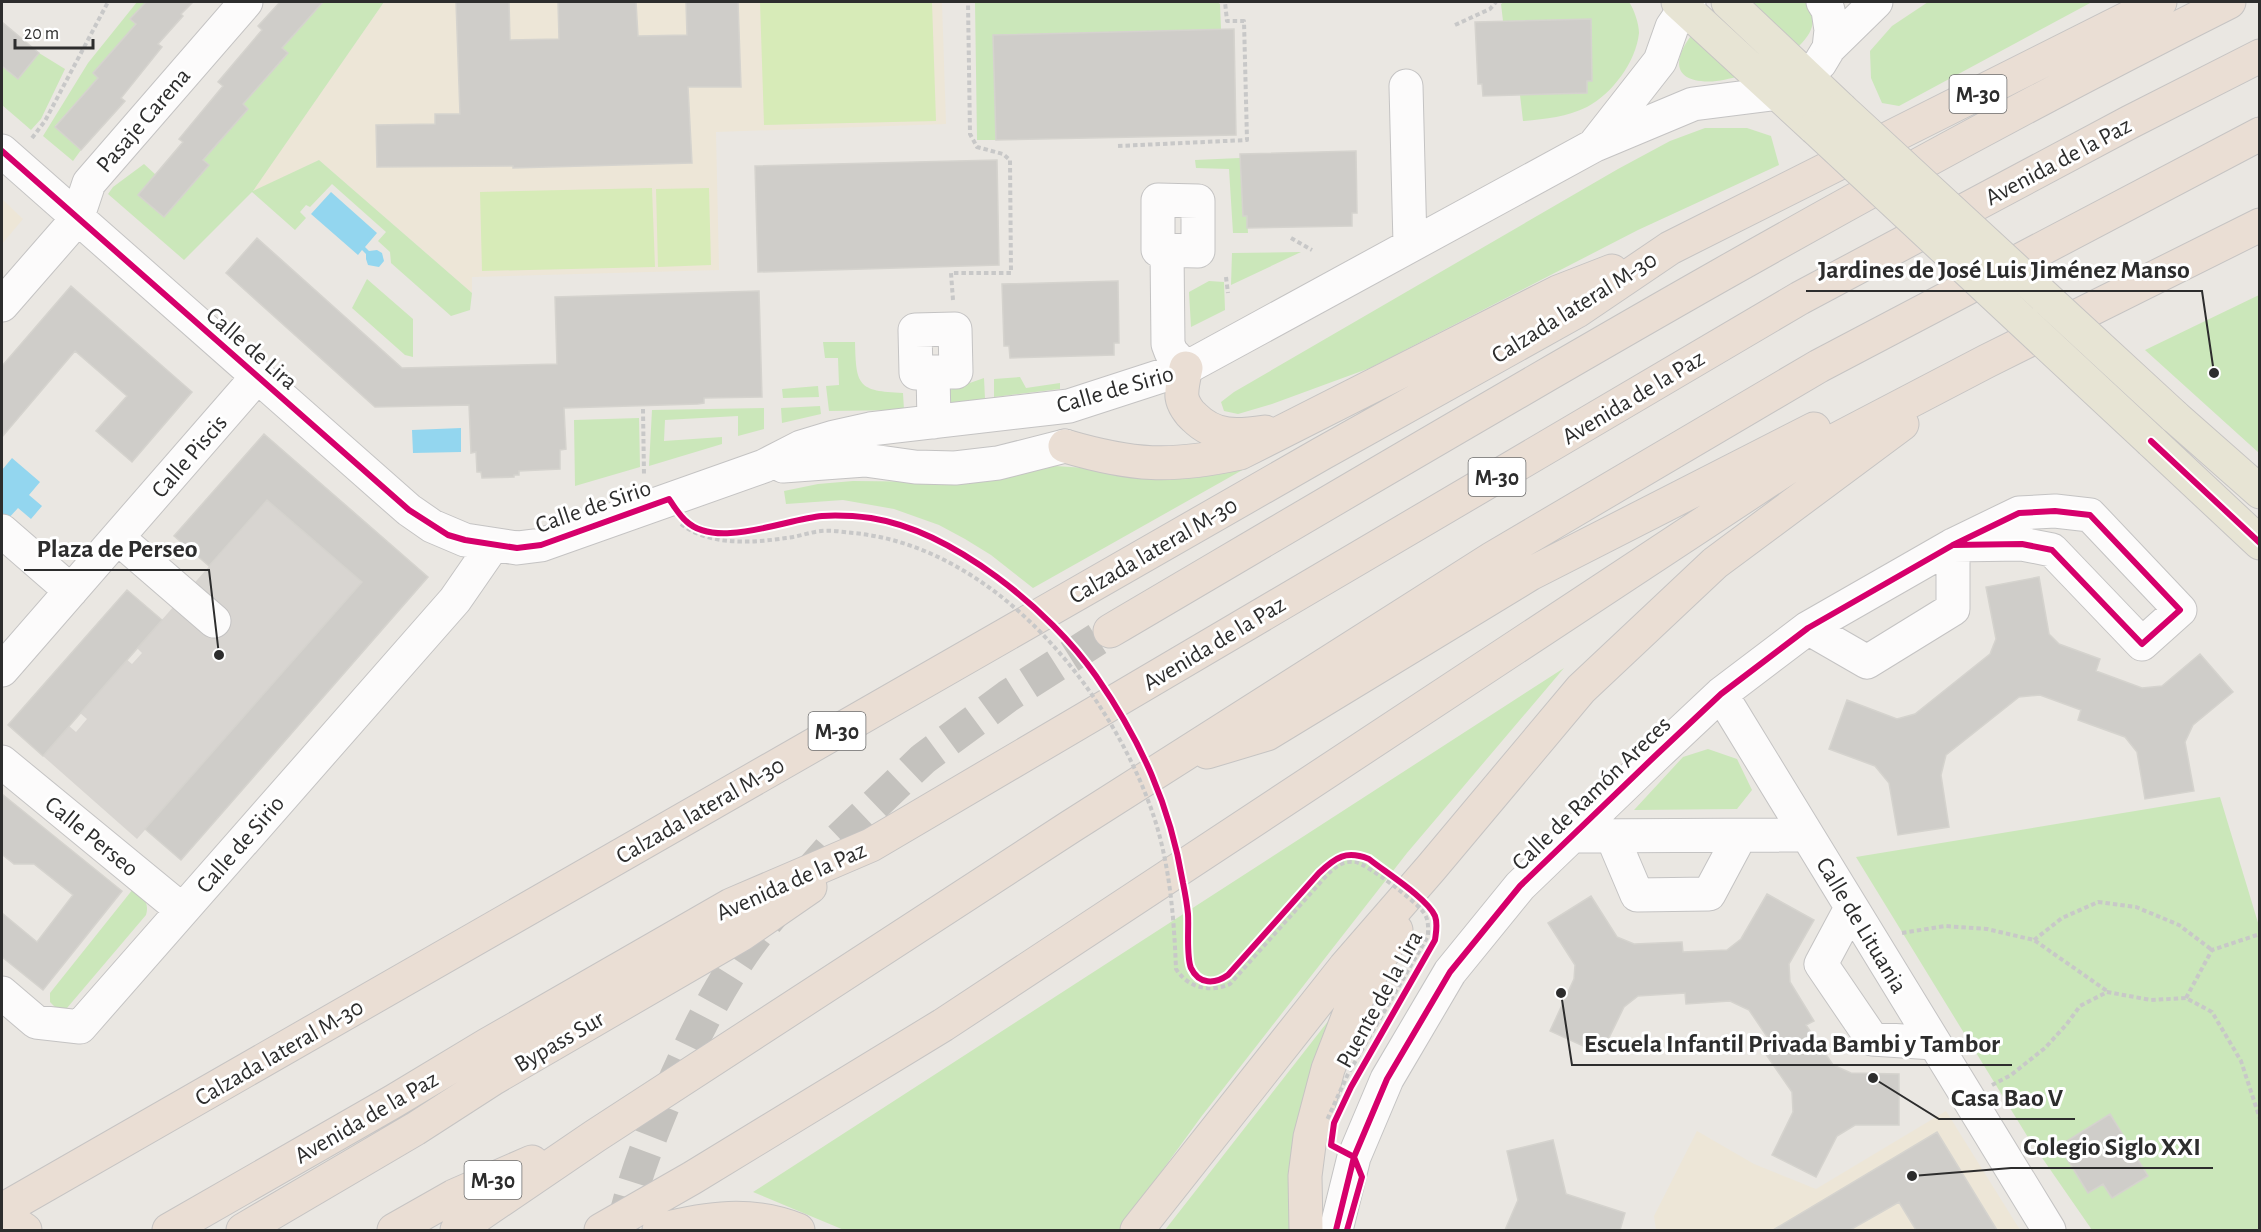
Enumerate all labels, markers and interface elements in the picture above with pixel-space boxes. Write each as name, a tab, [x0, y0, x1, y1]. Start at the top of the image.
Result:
scale bar	[15, 12, 93, 50]
text: 20 m	[24, 25, 59, 43]
street label: Pasaje Carena	[92, 64, 195, 178]
road number: M-30	[1950, 75, 2006, 113]
street label: Avenida de la Paz	[1982, 113, 2135, 210]
street label: Calzada lateral M-30	[1488, 247, 1661, 368]
callout: Jardines de José Luis Jiménez Manso	[1806, 247, 2202, 291]
text: Jardines de José Luis Jiménez Manso	[1818, 257, 2190, 283]
street label: Calle de Lira	[201, 303, 302, 395]
street label: Avenida de la Paz	[1558, 346, 1709, 450]
street label: Calle de Sirio	[1054, 362, 1176, 418]
street label: Calle Piscis	[147, 410, 232, 503]
road number: M-30	[1468, 458, 1526, 496]
street label: Calle de Sirio	[533, 476, 654, 538]
street label: Calzada lateral M-30	[1065, 493, 1242, 609]
callout: Plaza de Perseo	[24, 526, 209, 570]
text: Plaza de Perseo	[36, 536, 198, 562]
street label: Avenida de la Paz	[1139, 592, 1290, 696]
road number: M-30	[808, 712, 866, 750]
street label: Calle de Ramón Areces	[1508, 712, 1676, 875]
street label: Calzada lateral M-30	[612, 753, 789, 869]
street label: Calle de Sirio	[192, 791, 289, 898]
street label: Calle Perseo	[40, 792, 143, 881]
street label: Avenida de la Paz	[713, 838, 870, 926]
street label: Calle de Lituania	[1811, 853, 1911, 998]
street label: Puente de la Lira	[1332, 927, 1427, 1072]
street label: Calzada lateral M-30	[191, 995, 368, 1111]
street label: Bypass Sur	[511, 1007, 609, 1077]
callout: Escuela Infantil Privada Bambi y Tambor	[1572, 1021, 2012, 1065]
text: Escuela Infantil Privada Bambi y Tambor	[1584, 1031, 2000, 1057]
street label: Avenida de la Paz	[291, 1067, 442, 1169]
callout: Casa Bao V	[1939, 1075, 2075, 1119]
text: Casa Bao V	[1951, 1085, 2064, 1111]
callout: Colegio Siglo XXI	[2011, 1124, 2213, 1168]
text: Colegio Siglo XXI	[2023, 1134, 2201, 1160]
road number: M-30	[464, 1161, 522, 1199]

